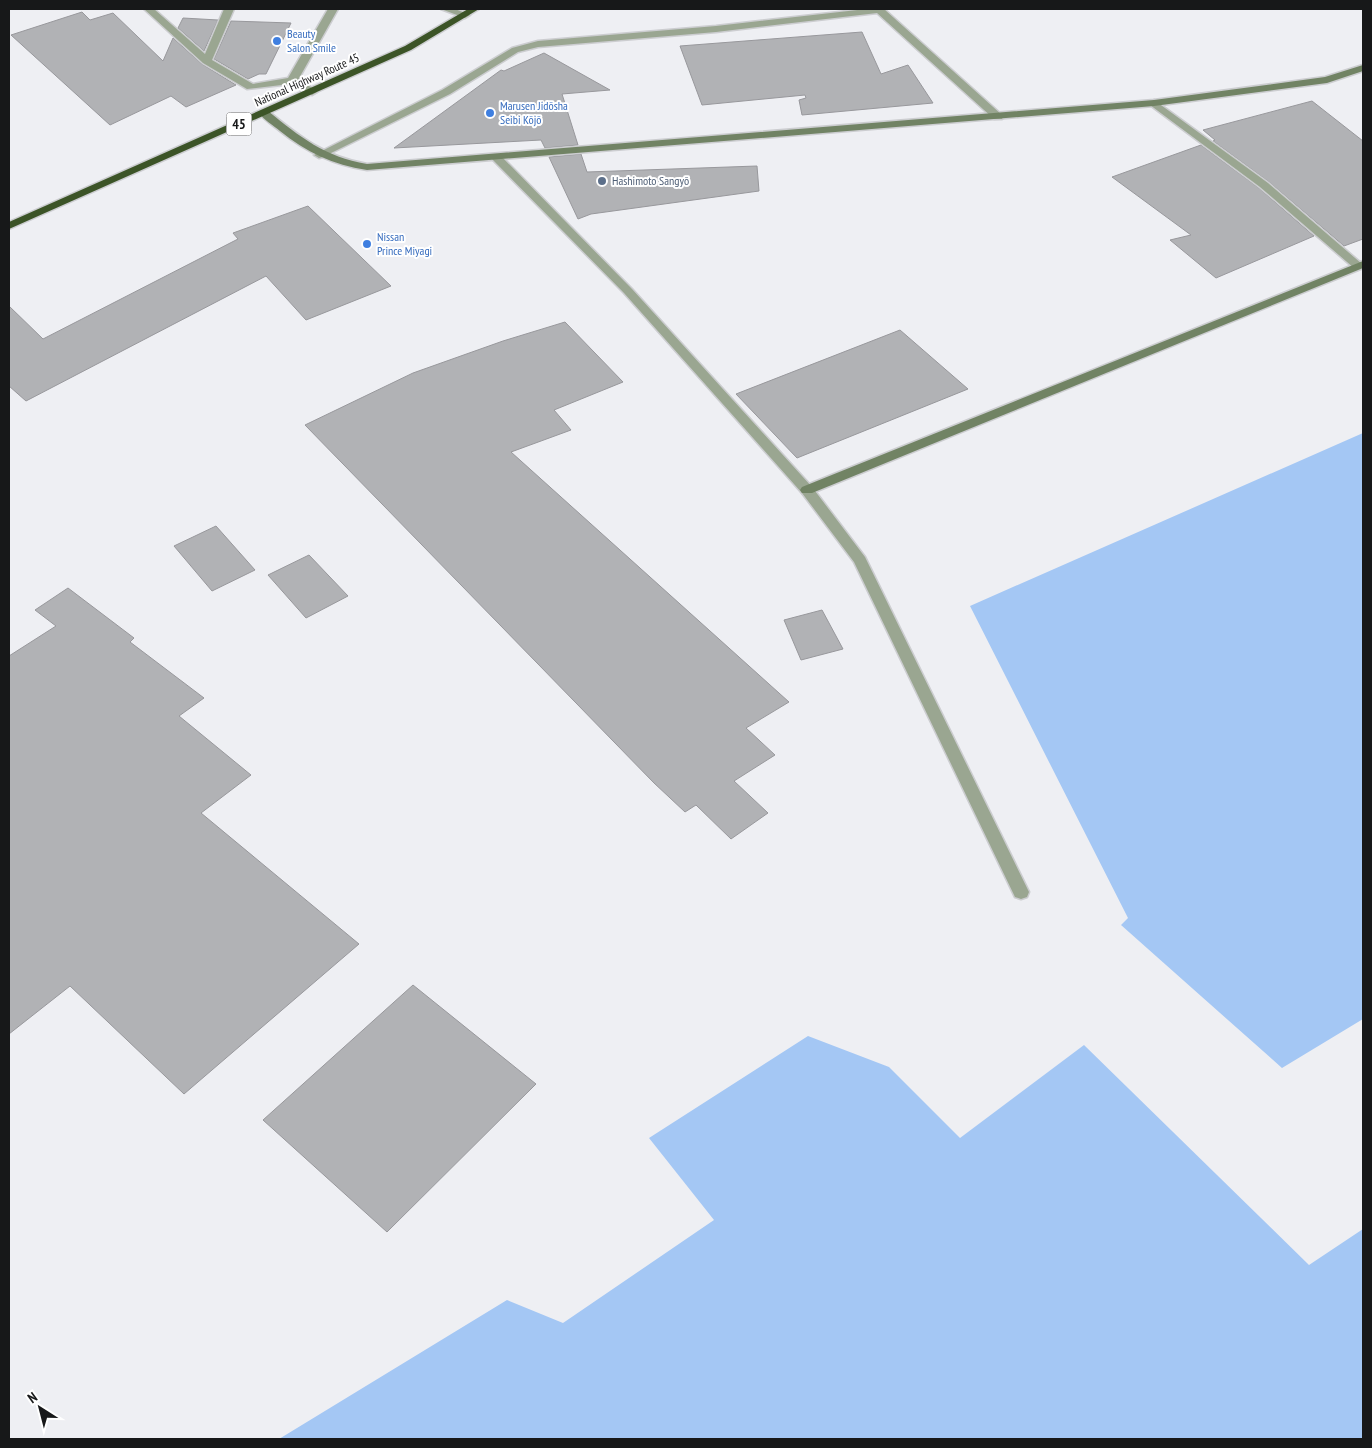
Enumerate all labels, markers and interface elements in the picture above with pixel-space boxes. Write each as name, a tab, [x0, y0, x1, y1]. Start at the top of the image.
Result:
place label: Beauty Salon Smile	[287, 26, 336, 55]
marker: Beauty Salon Smile	[271, 35, 283, 47]
street label: National Highway Route 45	[252, 50, 361, 109]
place label: Marusen Jidōsha Seibi Kōjō	[500, 98, 568, 127]
marker: Marusen Jidōsha Seibi Kōjō	[484, 107, 496, 119]
road number: 45	[226, 112, 252, 136]
place label: Hashimoto Sangyō	[612, 173, 689, 188]
marker: Hashimoto Sangyō	[596, 175, 608, 187]
place label: Nissan Prince Miyagi	[377, 229, 432, 258]
marker: Nissan Prince Miyagi	[361, 238, 373, 250]
north arrow	[15, 1383, 65, 1433]
text: N	[24, 1388, 41, 1407]

